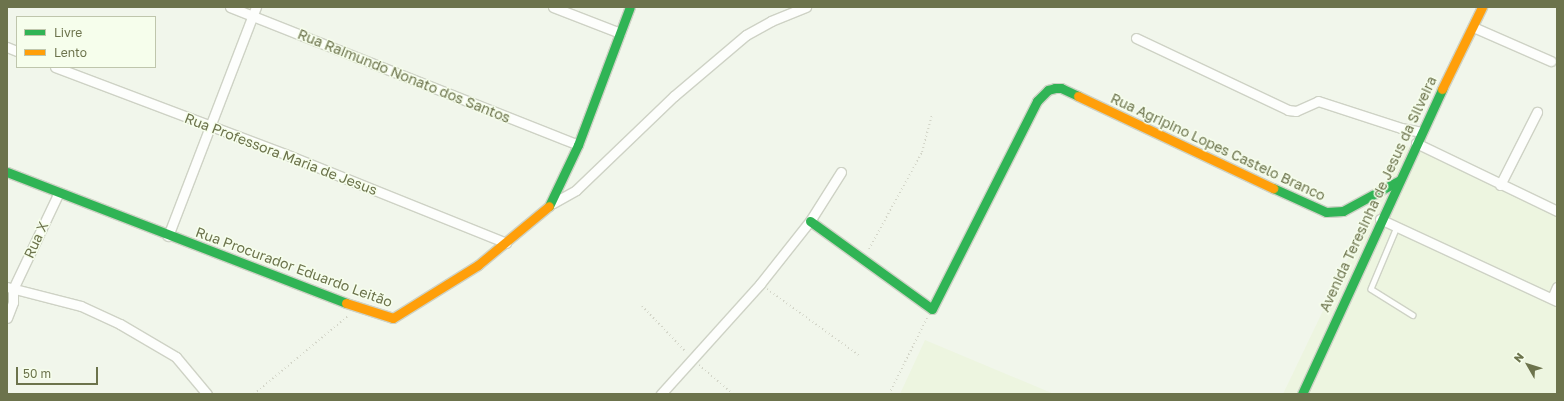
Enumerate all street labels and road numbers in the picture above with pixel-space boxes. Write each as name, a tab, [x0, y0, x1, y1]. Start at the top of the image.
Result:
street label: Rua Raimundo Nonato dos Santos	[295, 26, 513, 126]
street label: Avenida Teresinha de Jesus da Silveira	[1316, 74, 1440, 314]
street label: Rua Agripino Lopes Castelo Branco	[1108, 90, 1328, 204]
street label: Rua Professora Maria de Jesus	[182, 109, 380, 199]
street label: Rua X	[20, 219, 52, 261]
street label: Rua Procurador Eduardo Leitão	[193, 224, 395, 310]

